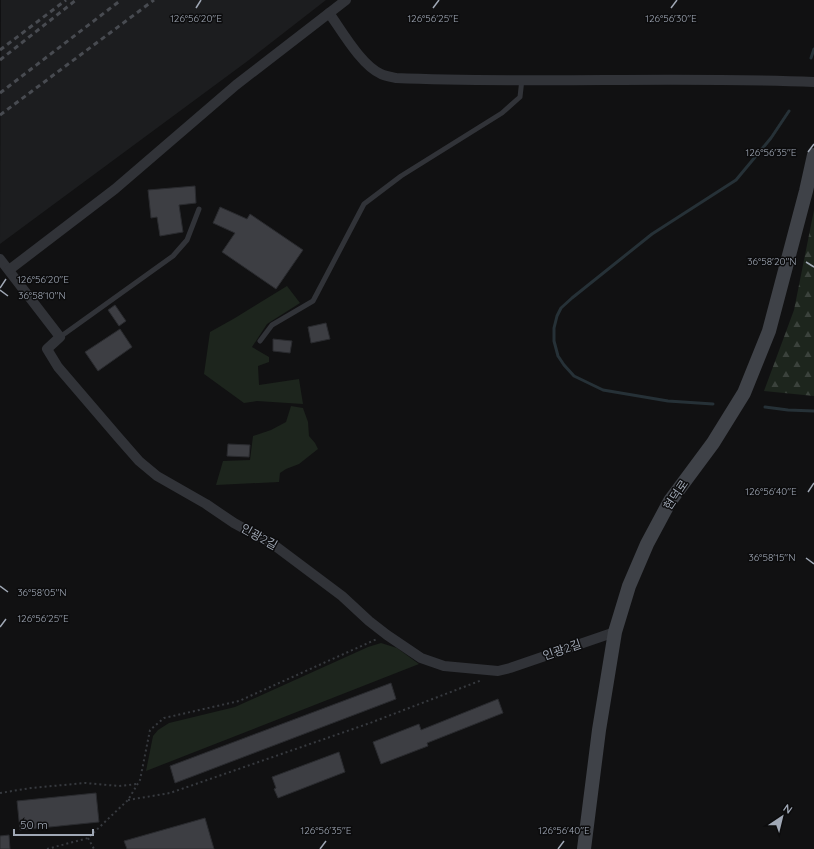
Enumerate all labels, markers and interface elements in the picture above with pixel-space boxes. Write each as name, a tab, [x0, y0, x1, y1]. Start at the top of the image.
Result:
text: 126°56'20"E	[170, 12, 222, 25]
text: 126°56'25"E	[407, 12, 459, 25]
text: 126°56'30"E	[645, 12, 697, 25]
text: 126°56'35"E	[746, 146, 797, 159]
text: 36°58'20"N	[747, 255, 797, 268]
text: 126°56'20"E	[17, 273, 69, 286]
text: 36°58'10"N	[18, 289, 66, 302]
street label: 현덕로	[660, 477, 691, 513]
text: 126°56'40"E	[745, 485, 797, 498]
street label: 인광2길	[238, 520, 280, 553]
text: 36°58'15"N	[749, 551, 795, 564]
text: 36°58'05"N	[17, 586, 67, 599]
text: 126°56'25"E	[17, 612, 69, 625]
street label: 인광2길	[541, 636, 583, 663]
north arrow	[762, 797, 802, 837]
text: N	[780, 801, 795, 817]
scale bar	[14, 811, 93, 837]
text: 50 m	[20, 817, 48, 832]
text: 126°56'35"E	[301, 824, 352, 837]
text: 126°56'40"E	[538, 824, 590, 837]

